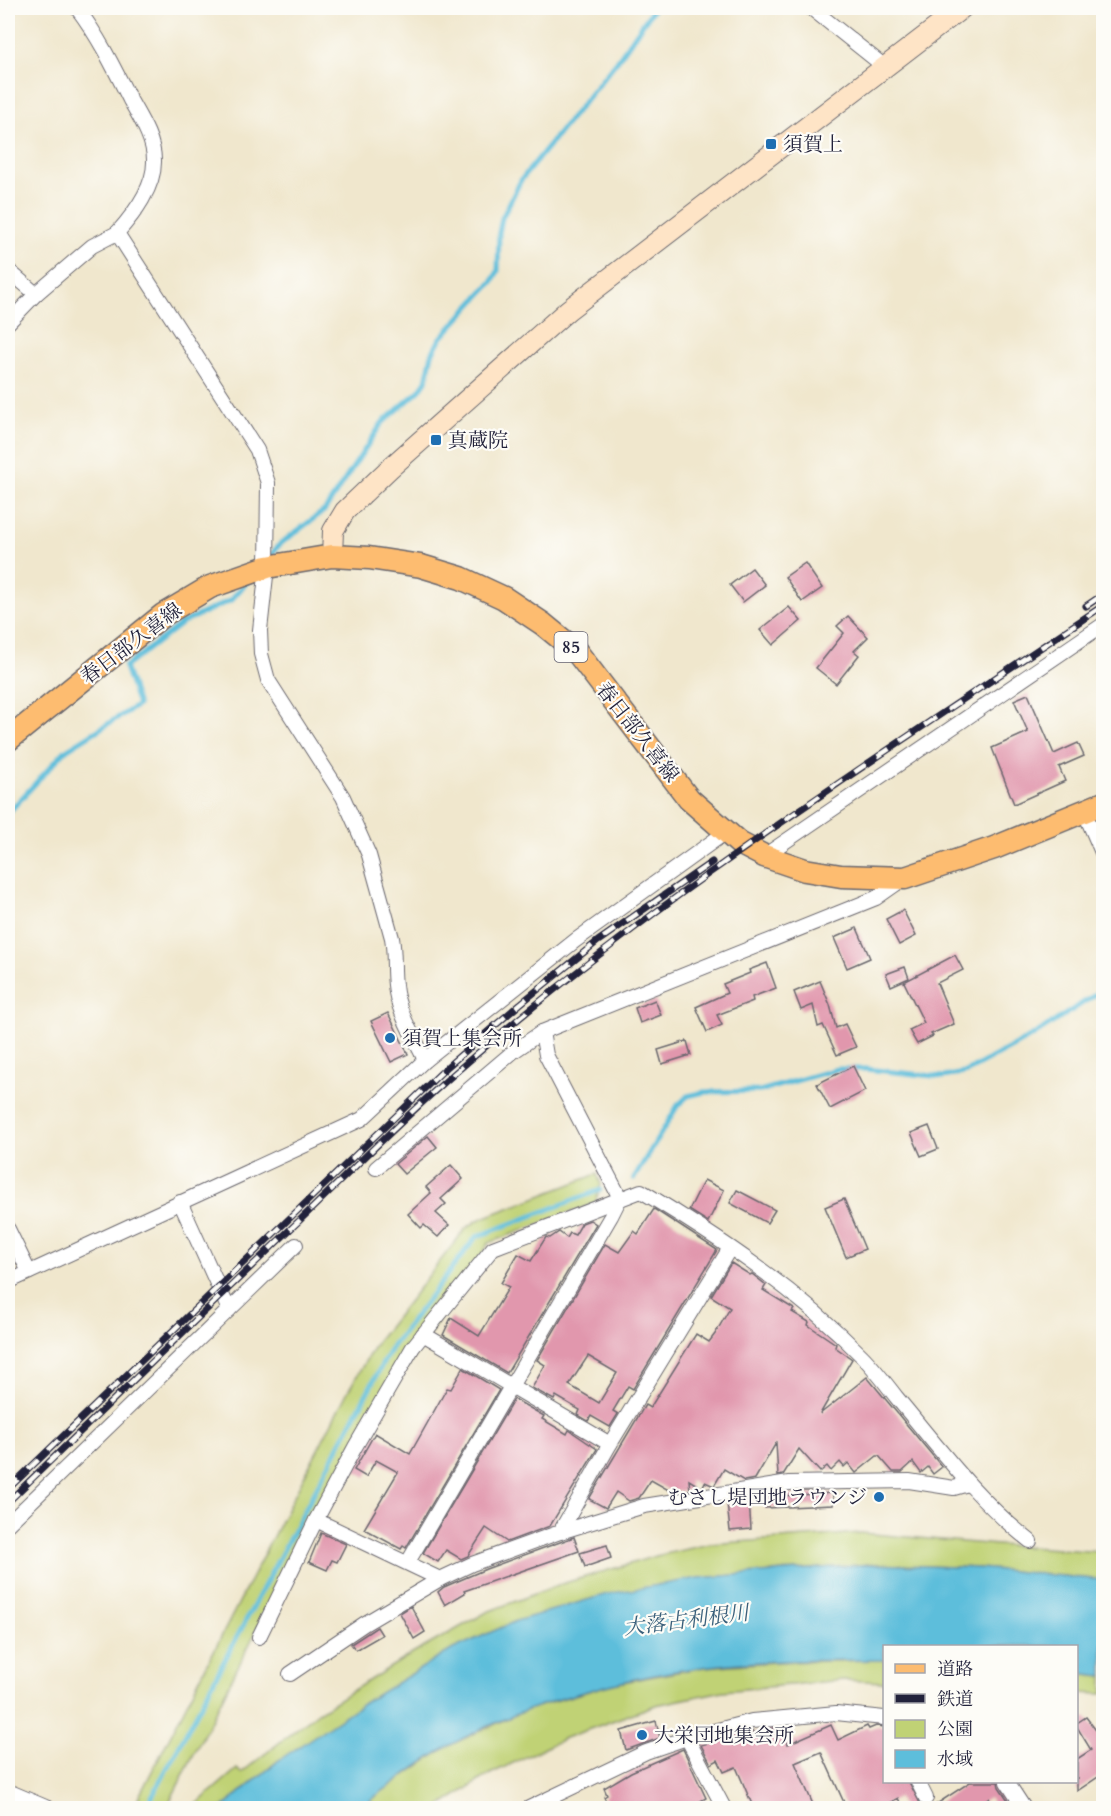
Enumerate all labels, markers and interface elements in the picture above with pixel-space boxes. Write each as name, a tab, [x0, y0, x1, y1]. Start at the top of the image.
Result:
place label: 須賀上	[783, 131, 843, 158]
marker: 須賀上	[764, 137, 778, 151]
place label: 真蔵院	[448, 427, 508, 454]
marker: 真蔵院	[429, 433, 443, 447]
street label: 春日部久喜線	[75, 597, 187, 690]
road number: 85	[554, 632, 588, 662]
street label: 春日部久喜線	[590, 677, 685, 788]
place label: 須賀上集会所	[402, 1025, 522, 1052]
marker: 須賀上集会所	[383, 1031, 397, 1045]
place label: むさし堤団地ラウンジ	[668, 1484, 867, 1511]
marker: むさし堤団地ラウンジ	[872, 1490, 886, 1504]
water label: 大落古利根川	[622, 1598, 752, 1643]
legend	[883, 1645, 1078, 1783]
text: 道路	[937, 1657, 973, 1682]
text: 鉄道	[937, 1687, 973, 1712]
text: 公園	[937, 1717, 973, 1742]
place label: 大栄団地集会所	[654, 1722, 794, 1749]
marker: 大栄団地集会所	[635, 1728, 649, 1742]
text: 水域	[937, 1747, 973, 1772]

